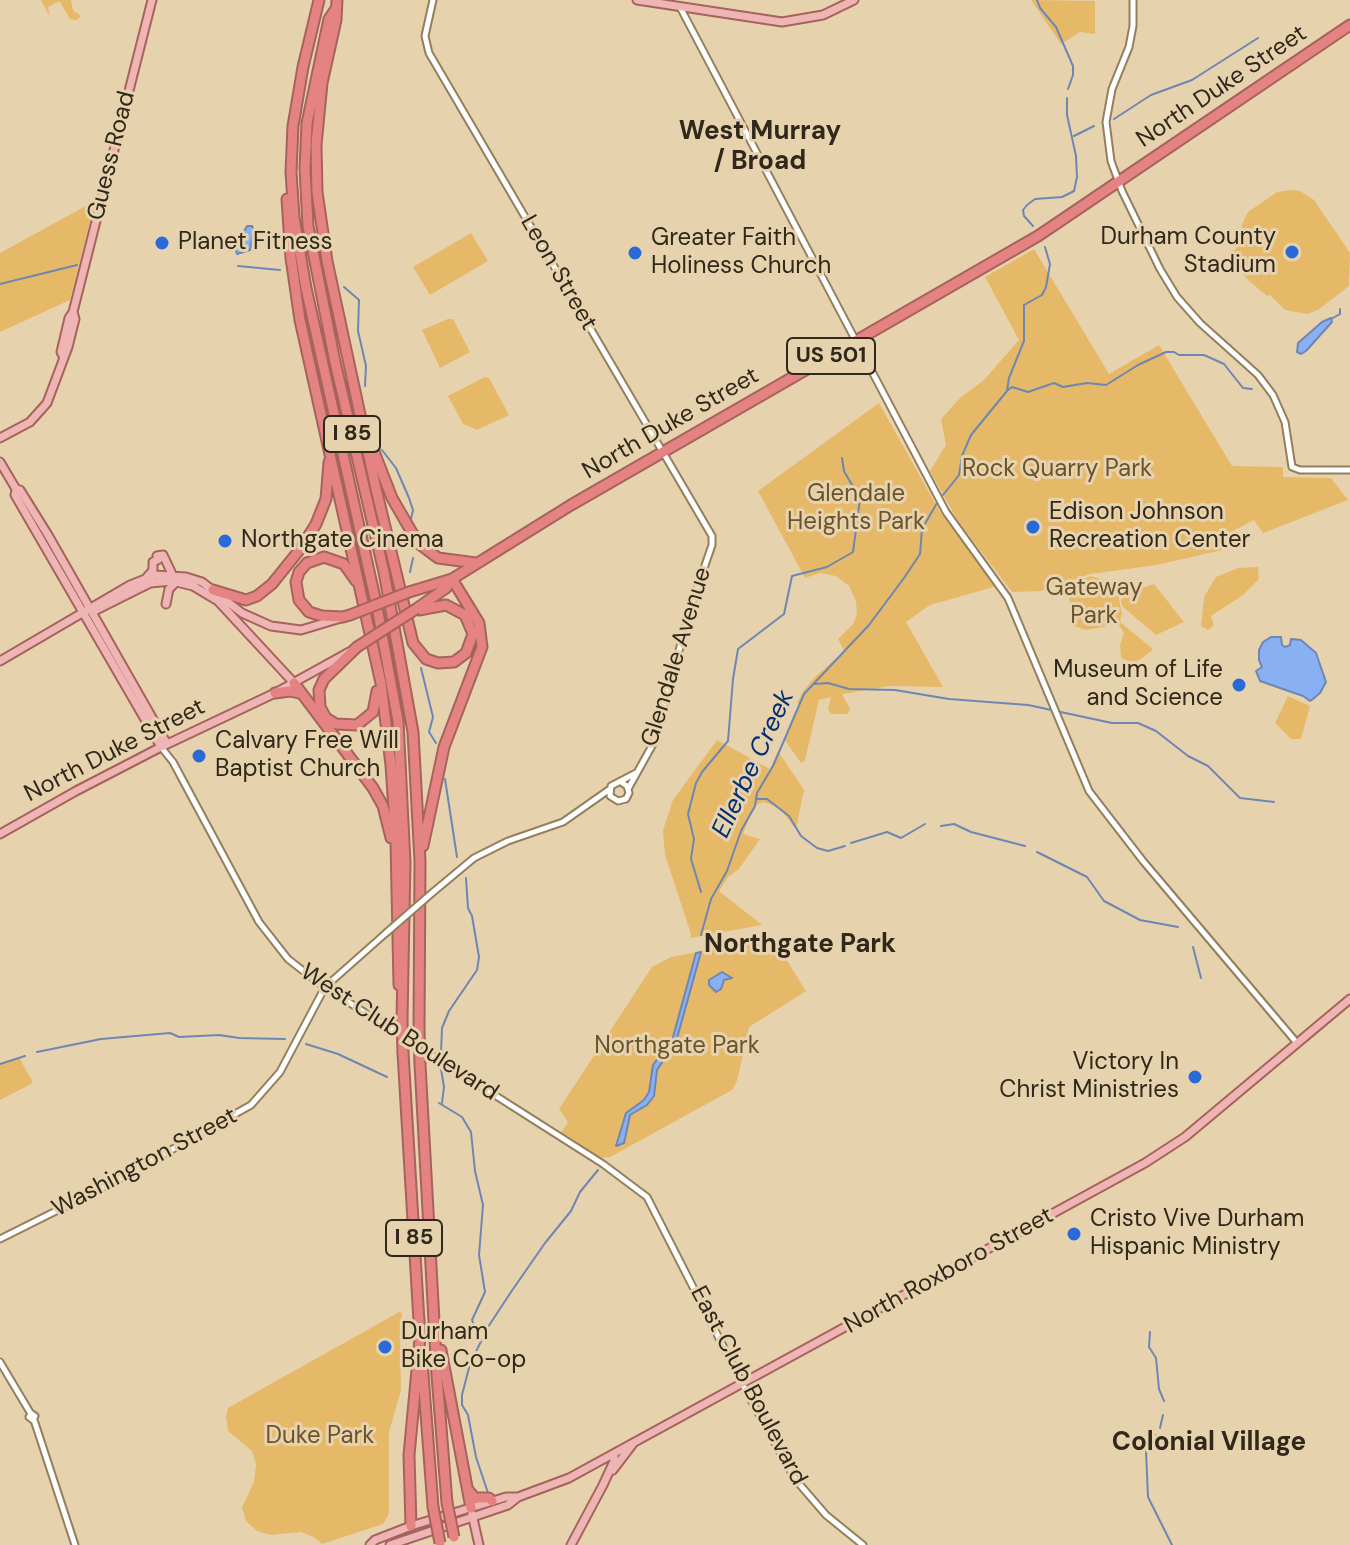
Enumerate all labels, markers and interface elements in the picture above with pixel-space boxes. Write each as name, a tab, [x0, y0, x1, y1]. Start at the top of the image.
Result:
street label: North Duke Street	[1132, 19, 1312, 155]
street label: Guess Road	[82, 89, 142, 223]
district label: West Murray / Broad	[679, 116, 841, 178]
street label: Leon Street	[513, 210, 603, 336]
place label: Durham County Stadium	[1101, 224, 1276, 280]
place label: Greater Faith Holiness Church	[651, 225, 831, 281]
place label: Planet Fitness	[178, 229, 333, 257]
marker: Planet Fitness	[153, 234, 171, 252]
marker: Durham County Stadium	[1283, 243, 1301, 261]
marker: Greater Faith Holiness Church	[626, 244, 644, 262]
road number: US 501	[787, 338, 875, 374]
street label: North Duke Street	[578, 362, 764, 486]
road number: I 85	[324, 416, 380, 452]
park label: Rock Quarry Park	[962, 456, 1152, 484]
park label: Glendale Heights Park	[787, 481, 925, 537]
place label: Edison Johnson Recreation Center	[1049, 499, 1250, 555]
marker: Edison Johnson Recreation Center	[1024, 518, 1042, 536]
place label: Northgate Cinema	[241, 527, 444, 555]
marker: Northgate Cinema	[216, 532, 234, 550]
street label: Glendale Avenue	[636, 564, 718, 750]
park label: Gateway Park	[1045, 575, 1143, 631]
place label: Museum of Life and Science	[1053, 657, 1223, 713]
marker: Museum of Life and Science	[1230, 676, 1248, 694]
water label: Ellerbe Creek	[706, 685, 802, 843]
street label: North Duke Street	[20, 693, 210, 809]
place label: Calvary Free Will Baptist Church	[215, 728, 399, 784]
marker: Calvary Free Will Baptist Church	[190, 747, 208, 765]
district label: Northgate Park	[704, 929, 896, 961]
street label: West Club Boulevard	[295, 958, 503, 1108]
park label: Northgate Park	[594, 1033, 760, 1061]
place label: Victory In Christ Ministries	[999, 1049, 1179, 1105]
marker: Victory In Christ Ministries	[1186, 1068, 1204, 1086]
street label: Washington Street	[48, 1102, 242, 1224]
street label: North Roxboro Street	[839, 1201, 1059, 1341]
place label: Cristo Vive Durham Hispanic Ministry	[1090, 1206, 1304, 1262]
road number: I 85	[386, 1220, 442, 1256]
marker: Cristo Vive Durham Hispanic Ministry	[1065, 1225, 1083, 1243]
street label: East Club Boulevard	[683, 1282, 813, 1490]
place label: Durham Bike Co-op	[401, 1319, 526, 1375]
marker: Durham Bike Co-op	[376, 1338, 394, 1356]
park label: Duke Park	[266, 1423, 374, 1451]
district label: Colonial Village	[1112, 1427, 1306, 1459]

